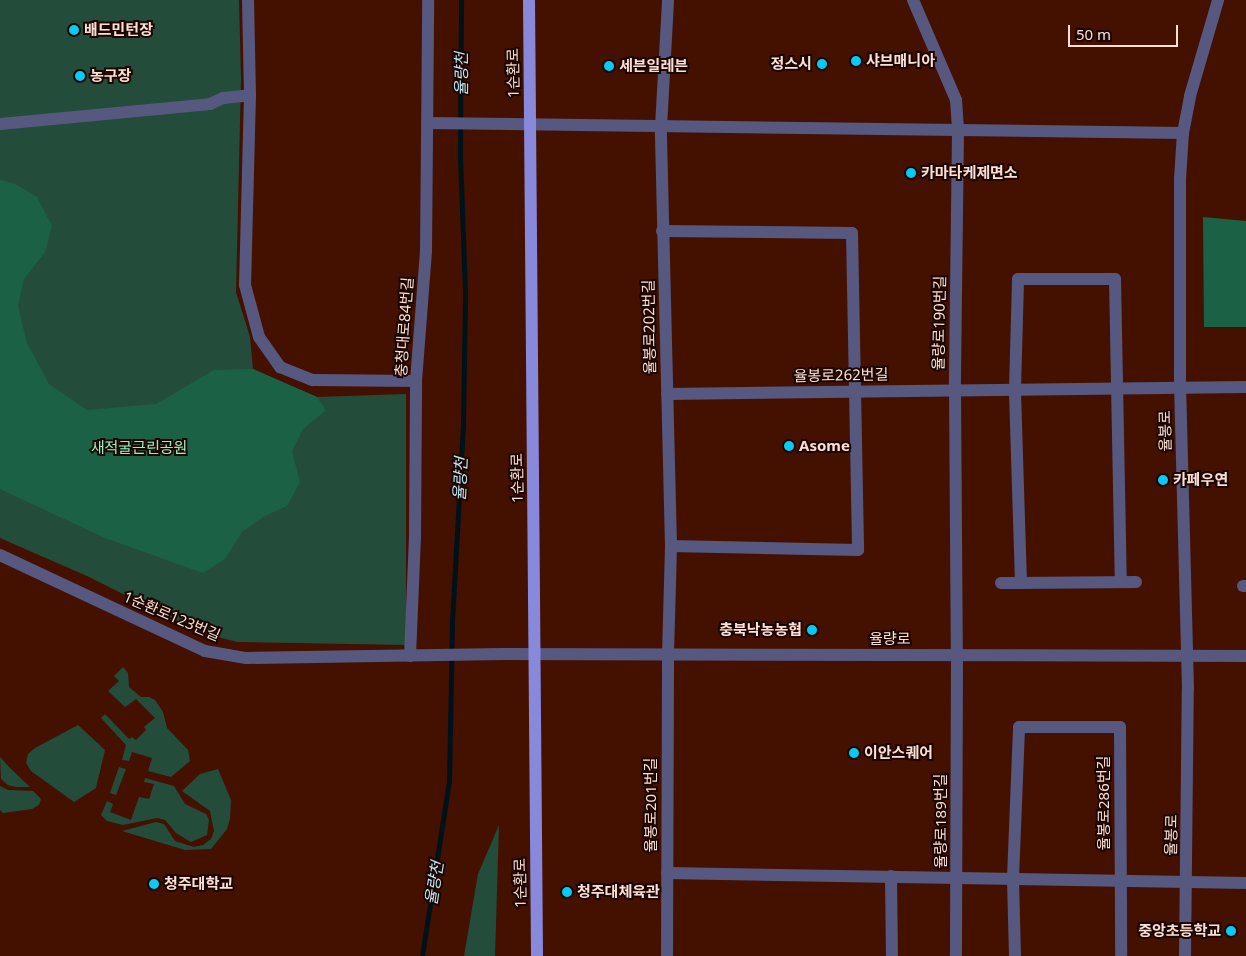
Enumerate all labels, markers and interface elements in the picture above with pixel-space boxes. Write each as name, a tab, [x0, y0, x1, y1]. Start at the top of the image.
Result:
scale bar	[1071, 15, 1181, 47]
place label: 배드민턴장	[84, 21, 153, 39]
marker: 배드민턴장	[68, 24, 80, 36]
text: 50 m	[1076, 24, 1111, 44]
street label: 1순환로	[504, 48, 522, 98]
water label: 율량천	[451, 52, 471, 96]
place label: 샤브매니아	[866, 52, 935, 70]
place label: 정스시	[771, 55, 812, 73]
marker: 샤브매니아	[850, 55, 862, 67]
place label: 세븐일레븐	[619, 57, 688, 75]
marker: 정스시	[816, 58, 828, 70]
marker: 세븐일레븐	[603, 60, 615, 72]
place label: 농구장	[90, 67, 131, 85]
marker: 농구장	[74, 70, 86, 82]
place label: 카마타케제면소	[921, 164, 1018, 182]
marker: 카마타케제면소	[905, 167, 917, 179]
street label: 율량로190번길	[929, 275, 949, 371]
street label: 충청대로84번길	[392, 277, 416, 377]
street label: 율봉로202번길	[639, 279, 659, 375]
street label: 율봉로262번길	[793, 365, 889, 385]
street label: 율봉로	[1156, 410, 1174, 452]
place label: Asome	[799, 437, 850, 455]
park label: 새적굴근린공원	[91, 439, 187, 457]
marker: Asome	[783, 440, 795, 452]
street label: 1순환로	[508, 453, 526, 503]
water label: 율량천	[449, 456, 471, 502]
place label: 카페우연	[1173, 471, 1228, 489]
marker: 카페우연	[1157, 474, 1169, 486]
street label: 1순환로123번길	[121, 588, 223, 644]
place label: 충북낙농농협	[719, 621, 802, 639]
marker: 충북낙농농협	[806, 624, 818, 636]
street label: 율량로	[869, 630, 911, 648]
place label: 이안스퀘어	[864, 744, 933, 762]
marker: 이안스퀘어	[848, 747, 860, 759]
street label: 율봉로286번길	[1095, 756, 1113, 850]
street label: 율봉로201번길	[642, 758, 660, 852]
street label: 율량로189번길	[932, 774, 950, 868]
street label: 율봉로	[1162, 814, 1180, 856]
street label: 1순환로	[511, 858, 529, 908]
water label: 율량천	[421, 860, 447, 906]
place label: 청주대학교	[164, 875, 233, 893]
marker: 청주대학교	[148, 878, 160, 890]
place label: 청주대체육관	[577, 883, 660, 901]
marker: 청주대체육관	[561, 886, 573, 898]
place label: 중앙초등학교	[1138, 922, 1221, 940]
marker: 중앙초등학교	[1225, 925, 1237, 937]

